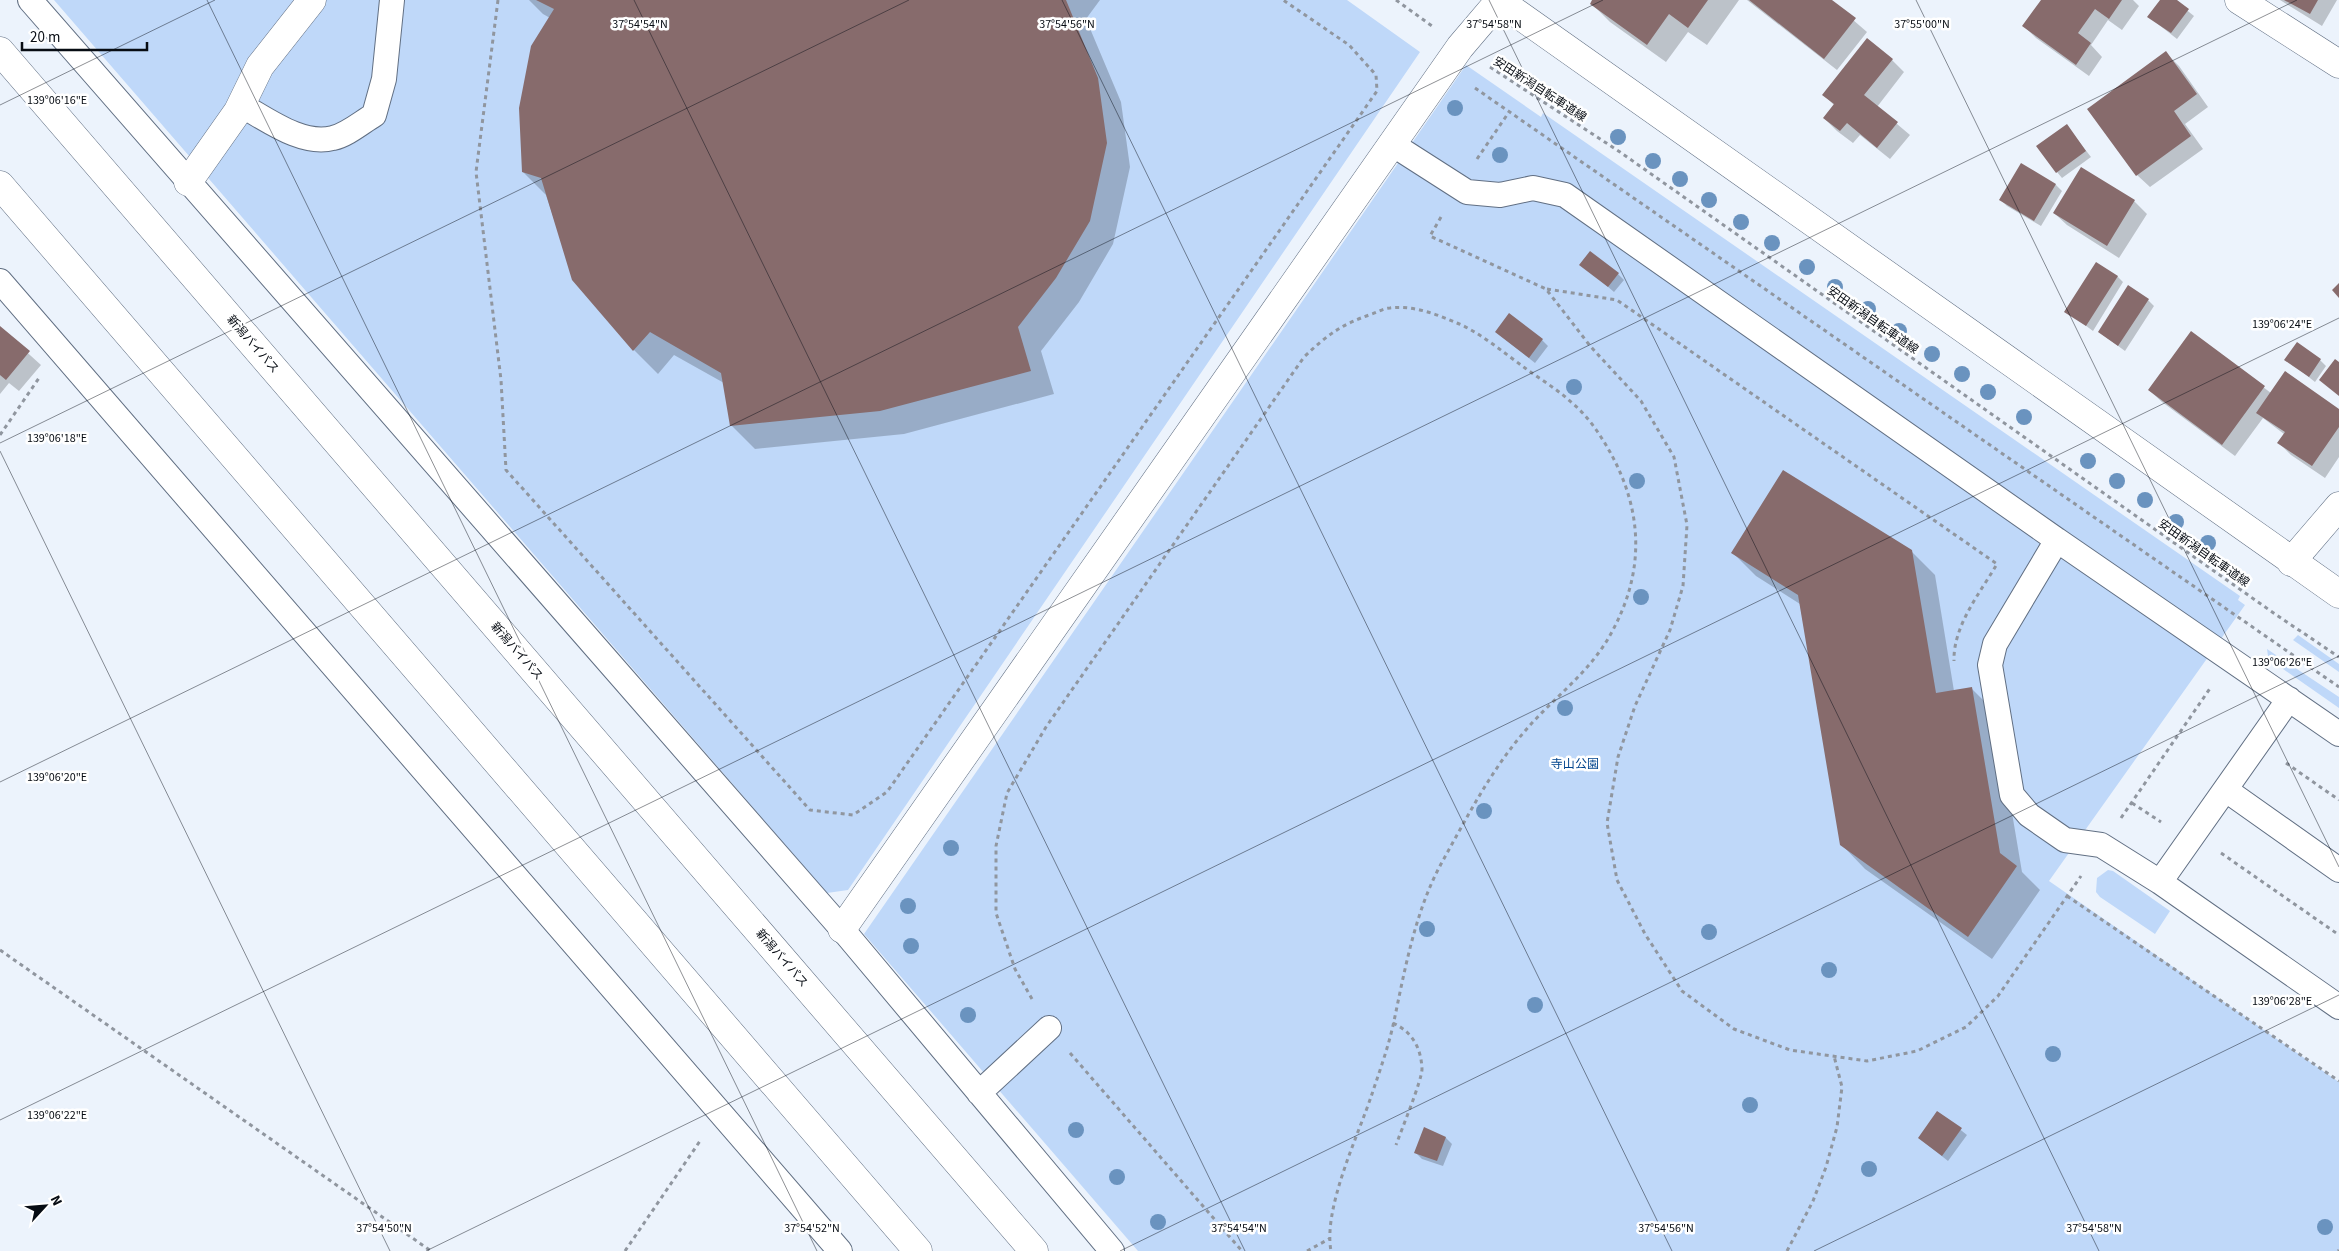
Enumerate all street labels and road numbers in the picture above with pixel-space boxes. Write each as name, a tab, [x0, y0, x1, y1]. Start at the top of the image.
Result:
street label: 安田新潟自転車道線	[1490, 53, 1590, 126]
street label: 安田新潟自転車道線	[1824, 282, 1922, 358]
street label: 新潟バイパス	[223, 312, 283, 377]
street label: 安田新潟自転車道線	[2155, 515, 2253, 591]
street label: 新潟バイパス	[487, 619, 547, 684]
street label: 新潟バイパス	[752, 926, 812, 991]

